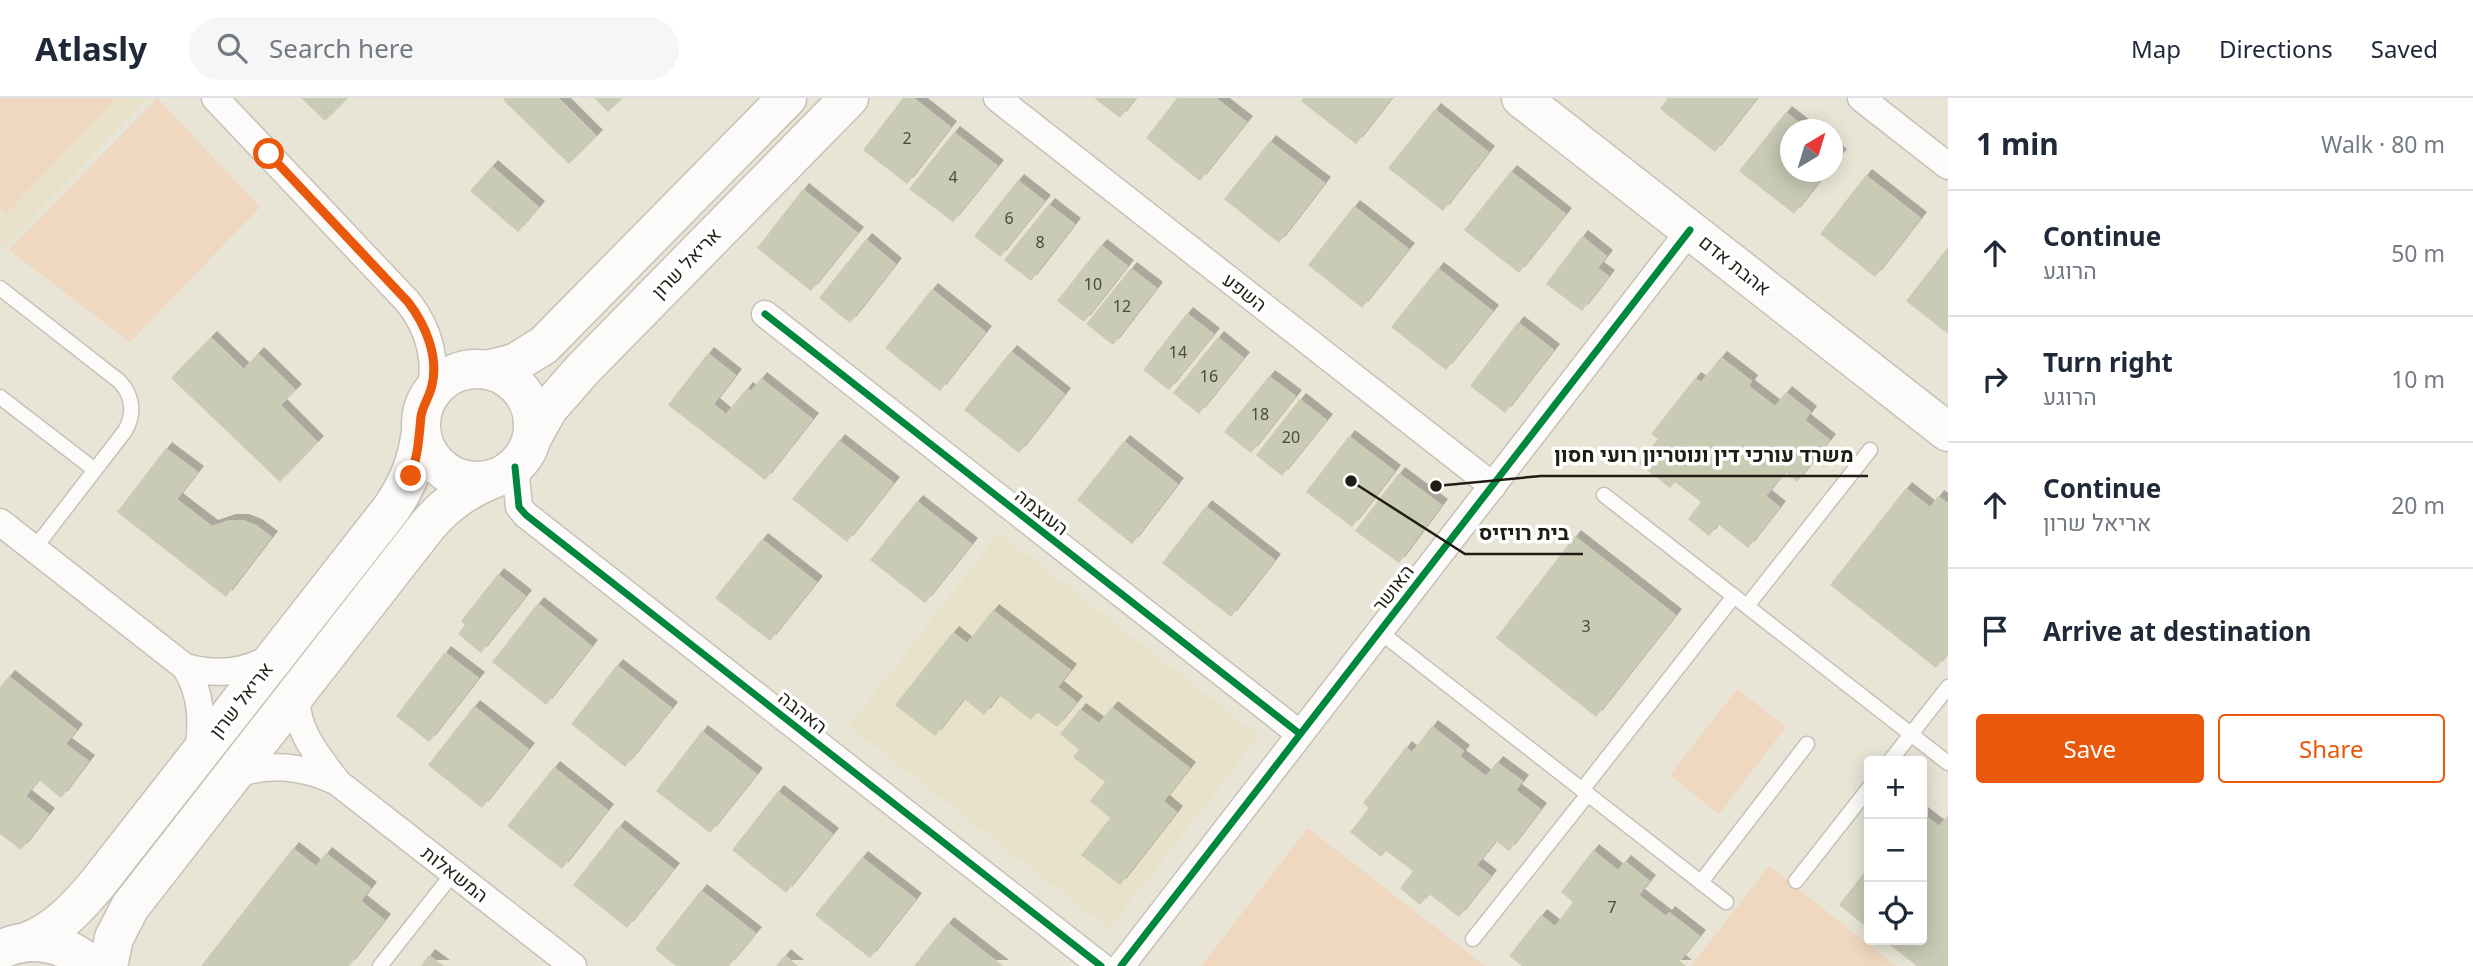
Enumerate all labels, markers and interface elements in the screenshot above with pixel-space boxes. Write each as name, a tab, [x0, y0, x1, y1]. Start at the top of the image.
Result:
search box	[189, 17, 679, 80]
text: Atlasly	[35, 26, 147, 71]
icon: search	[213, 29, 251, 67]
text: Search here	[269, 30, 414, 66]
text: Map	[2131, 32, 2181, 65]
text: Directions	[2219, 32, 2333, 65]
text: Saved	[2371, 32, 2438, 65]
north arrow	[1780, 119, 1843, 182]
text: 1 min	[1976, 123, 2059, 164]
house number: 2	[902, 127, 912, 149]
text: Walk · 80 m	[2321, 128, 2445, 160]
route start	[253, 138, 284, 169]
house number: 4	[948, 166, 958, 188]
house number: 6	[1004, 207, 1014, 229]
text: Continue	[2043, 218, 2161, 254]
street label: אריאל שרון	[646, 222, 726, 304]
street label: אהבת אדם	[1694, 229, 1776, 301]
house number: 8	[1035, 231, 1045, 253]
icon: ahead	[1976, 234, 2014, 272]
text: 50 m	[2391, 237, 2445, 269]
text: הרוגע	[2043, 254, 2097, 286]
street label: השפע	[1218, 267, 1272, 317]
house number: 10	[1084, 273, 1102, 295]
house number: 12	[1113, 295, 1131, 317]
house number: 14	[1169, 341, 1187, 363]
text: Turn right	[2043, 344, 2173, 380]
icon: right	[1976, 360, 2014, 398]
text: 10 m	[2391, 363, 2445, 395]
house number: 16	[1200, 365, 1218, 387]
text: הרוגע	[2043, 380, 2097, 412]
house number: 18	[1251, 403, 1269, 425]
house number: 20	[1282, 426, 1300, 448]
callout: משרד עורכי דין ונוטריון רועי חסון	[1541, 434, 1868, 476]
text: משרד עורכי דין ונוטריון רועי חסון	[1554, 440, 1854, 468]
route end	[395, 460, 426, 491]
text: Continue	[2043, 470, 2161, 506]
street label: העוצמה	[1010, 483, 1074, 541]
icon: ahead	[1976, 486, 2014, 524]
text: 20 m	[2391, 489, 2445, 521]
text: אריאל שרון	[2043, 506, 2151, 538]
callout: בית רויזיס	[1465, 512, 1583, 554]
text: בית רויזיס	[1479, 518, 1570, 546]
street label: האושר	[1366, 559, 1420, 617]
icon: arrive	[1976, 612, 2014, 650]
text: Arrive at destination	[2043, 613, 2312, 649]
house number: 3	[1581, 615, 1591, 637]
street label: אריאל שרון	[203, 657, 279, 743]
street label: האהבה	[773, 685, 833, 739]
button: Save	[1976, 714, 2204, 783]
button: Share	[2218, 714, 2445, 783]
map controls	[1864, 756, 1927, 945]
button: +	[1864, 756, 1927, 819]
button: −	[1864, 819, 1927, 882]
street label: המשאלות	[416, 840, 494, 908]
button: locate	[1864, 882, 1927, 945]
house number: 7	[1607, 896, 1617, 918]

